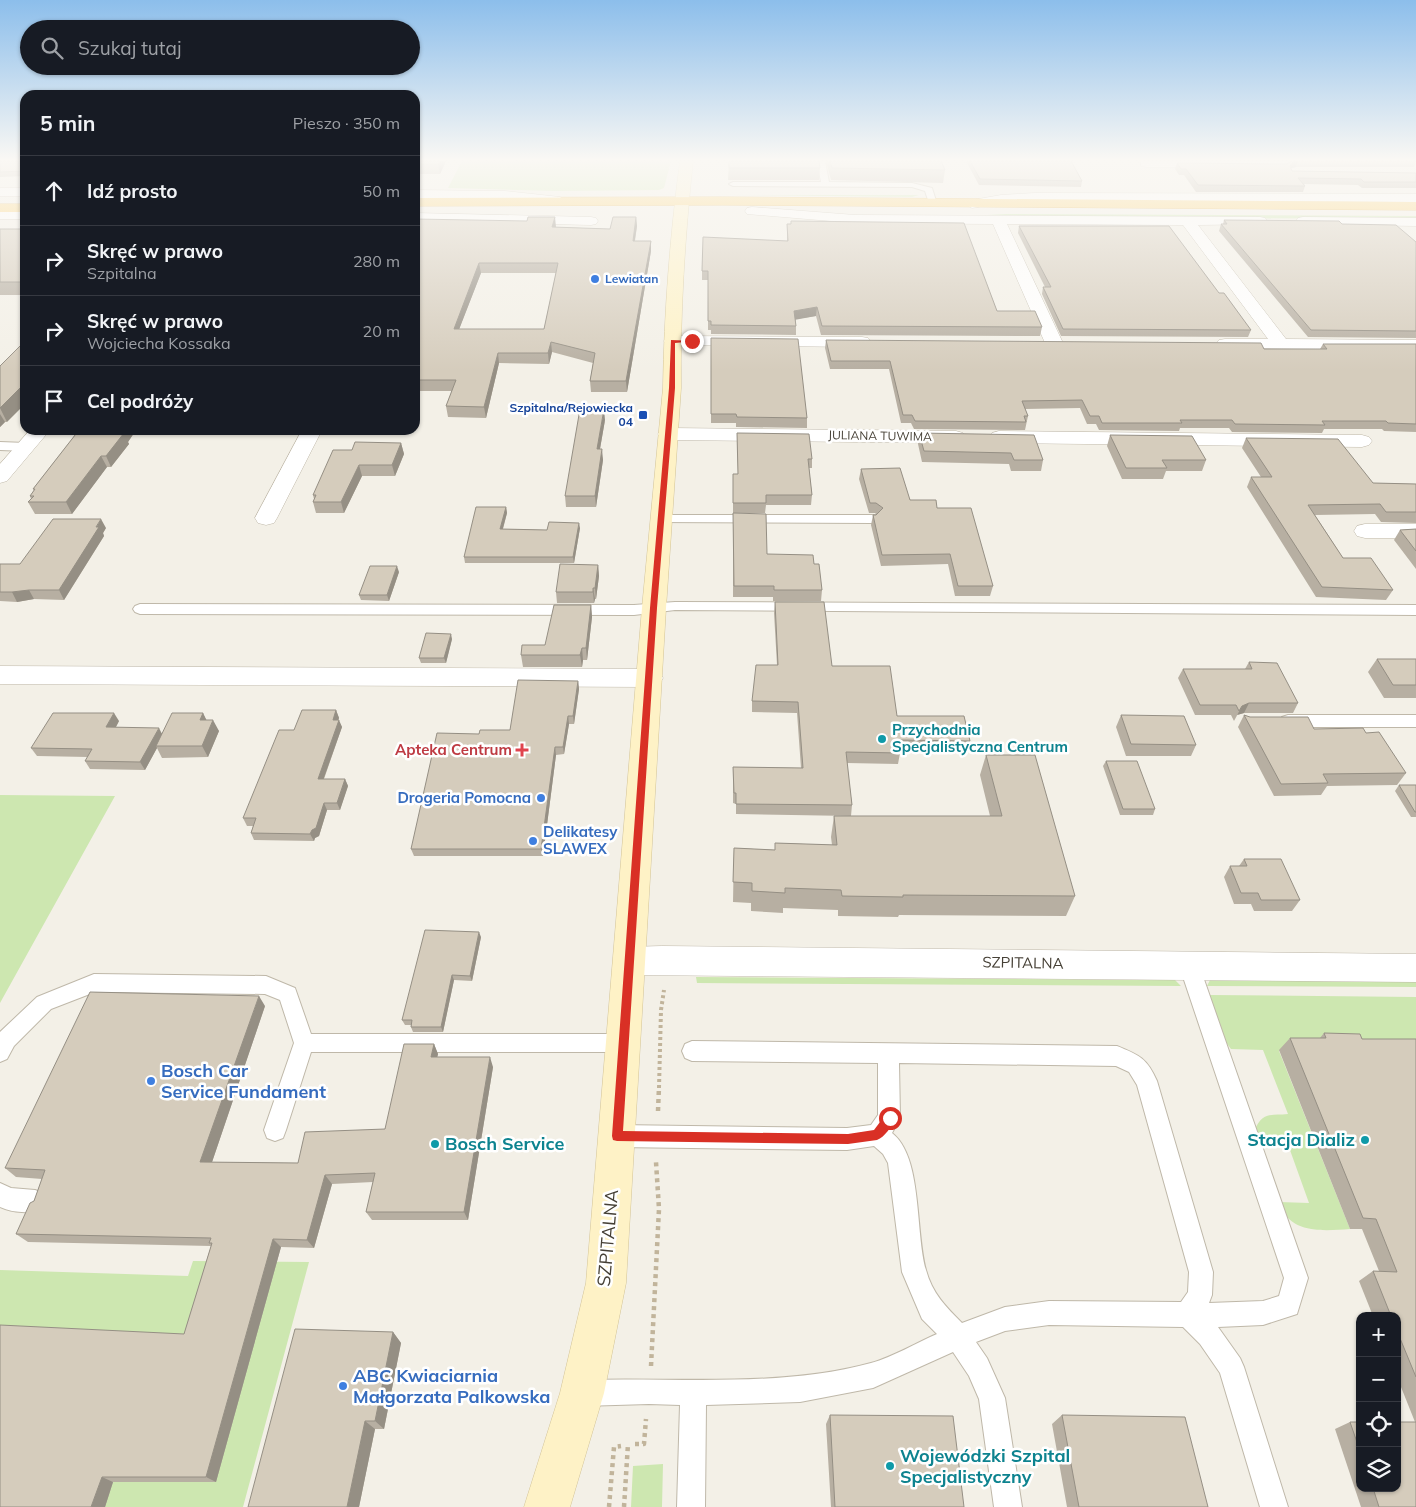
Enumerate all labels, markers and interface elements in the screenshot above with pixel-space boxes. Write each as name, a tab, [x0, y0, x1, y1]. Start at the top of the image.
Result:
search box	[20, 20, 420, 75]
icon: search	[38, 34, 66, 62]
text: Szukaj tutaj	[78, 36, 181, 60]
text: 5 min	[40, 110, 95, 136]
text: Pieszo · 350 m	[293, 113, 400, 133]
icon: ahead	[40, 177, 68, 205]
text: Idź prosto	[87, 179, 178, 203]
text: 50 m	[363, 181, 400, 201]
text: Skręć w prawo	[87, 239, 223, 263]
icon: right	[40, 247, 68, 275]
text: 280 m	[353, 251, 400, 271]
text: Szpitalna	[87, 263, 157, 283]
place label: Lewiatan	[605, 271, 659, 286]
marker: Lewiatan	[589, 273, 601, 285]
text: Skręć w prawo	[87, 309, 223, 333]
icon: right	[40, 317, 68, 345]
text: 20 m	[363, 321, 400, 341]
route end	[681, 330, 704, 353]
text: Wojciecha Kossaka	[87, 333, 231, 353]
icon: arrive	[40, 387, 68, 415]
text: Cel podróży	[87, 389, 193, 413]
place label: Szpitalna/Rejowiecka 04	[509, 400, 633, 429]
marker: Szpitalna/Rejowiecka 04	[637, 409, 649, 421]
street label: JULIANA TUWIMA	[828, 427, 932, 444]
place label: Przychodnia Specjalistyczna Centrum	[892, 720, 1068, 756]
marker: Przychodnia Specjalistyczna Centrum	[876, 733, 888, 745]
place label: Apteka Centrum	[395, 740, 512, 759]
marker: Apteka Centrum	[516, 744, 528, 756]
place label: Drogeria Pomocna	[397, 788, 531, 807]
marker: Drogeria Pomocna	[535, 792, 547, 804]
place label: Delikatesy SLAWEX	[543, 822, 618, 858]
marker: Delikatesy SLAWEX	[527, 835, 539, 847]
street label: SZPITALNA	[982, 952, 1064, 973]
place label: Bosch Car Service Fundament	[161, 1059, 326, 1103]
marker: Bosch Car Service Fundament	[145, 1075, 157, 1087]
route start	[879, 1107, 902, 1130]
place label: Stacja Dializ	[1247, 1128, 1355, 1151]
place label: Bosch Service	[445, 1132, 564, 1155]
marker: Stacja Dializ	[1359, 1134, 1371, 1146]
marker: Bosch Service	[429, 1138, 441, 1150]
street label: SZPITALNA	[592, 1188, 623, 1287]
map controls	[1356, 1312, 1401, 1492]
button: +	[1356, 1312, 1401, 1357]
button: −	[1356, 1357, 1401, 1402]
place label: ABC Kwiaciarnia Małgorzata Palkowska	[353, 1364, 550, 1408]
marker: ABC Kwiaciarnia Małgorzata Palkowska	[337, 1380, 349, 1392]
button: locate	[1356, 1402, 1401, 1447]
place label: Wojewódzki Szpital Specjalistyczny	[900, 1444, 1070, 1488]
button: layers	[1356, 1447, 1401, 1492]
marker: Wojewódzki Szpital Specjalistyczny	[884, 1460, 896, 1472]

